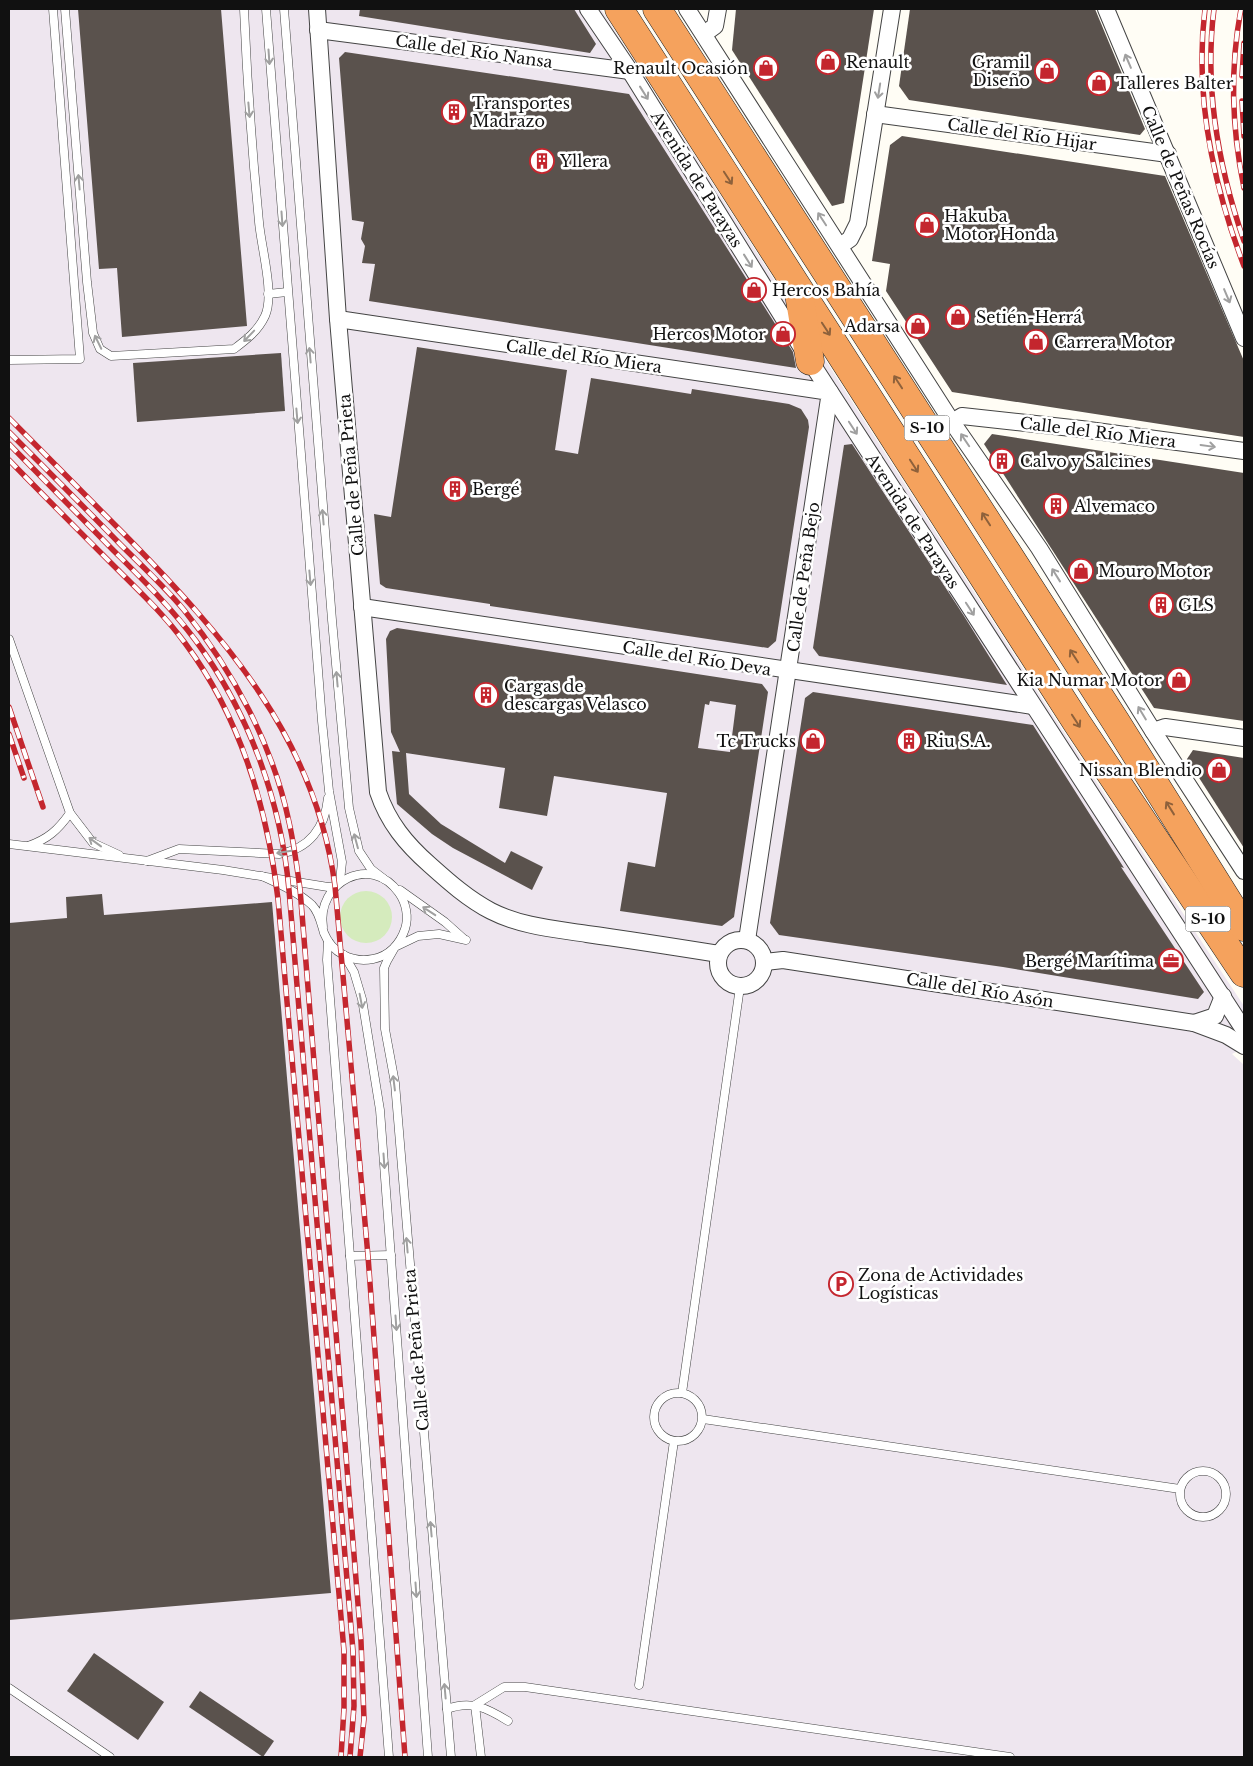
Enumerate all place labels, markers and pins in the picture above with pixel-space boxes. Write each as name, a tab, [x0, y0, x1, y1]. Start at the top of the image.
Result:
shop icon: Renault	[815, 49, 841, 75]
place label: Renault	[846, 52, 910, 72]
place label: Gramil Diseño	[972, 52, 1030, 90]
shop icon: Renault Ocasión	[753, 55, 779, 81]
place label: Renault Ocasión	[613, 58, 748, 78]
shop icon: Gramil Diseño	[1034, 58, 1060, 84]
shop icon: Talleres Balter	[1086, 70, 1112, 96]
place label: Talleres Balter	[1116, 73, 1234, 93]
place label: Transportes Madrazo	[472, 93, 570, 131]
building icon: Transportes Madrazo	[441, 99, 467, 125]
building icon: Yllera	[529, 148, 555, 174]
place label: Yllera	[559, 151, 608, 171]
place label: Hakuba Motor Honda	[944, 206, 1055, 244]
shop icon: Hakuba Motor Honda	[914, 212, 940, 238]
shop icon: Hercos Bahía	[741, 277, 767, 303]
place label: Hercos Bahía	[772, 280, 881, 300]
shop icon: Setién-Herrá	[945, 304, 971, 330]
place label: Setién-Herrá	[976, 307, 1082, 327]
shop icon: Adarsa	[905, 313, 931, 339]
place label: Adarsa	[843, 316, 900, 336]
shop icon: Hercos Motor	[770, 321, 796, 347]
place label: Hercos Motor	[652, 324, 766, 344]
shop icon: Carrera Motor	[1023, 329, 1049, 355]
place label: Carrera Motor	[1054, 332, 1173, 352]
building icon: Calvo y Salcines	[989, 448, 1015, 474]
place label: Calvo y Salcines	[1020, 451, 1151, 471]
building icon: Bergé	[442, 476, 468, 502]
place label: Bergé	[472, 479, 520, 499]
building icon: Alvemaco	[1043, 493, 1069, 519]
place label: Alvemaco	[1073, 496, 1155, 516]
shop icon: Mouro Motor	[1068, 558, 1094, 584]
place label: Mouro Motor	[1098, 561, 1211, 581]
building icon: GLS	[1148, 592, 1174, 618]
place label: GLS	[1178, 595, 1214, 615]
shop icon: Kia Numar Motor	[1166, 667, 1192, 693]
place label: Kia Numar Motor	[1017, 670, 1162, 690]
place label: Cargas de descargas Velasco	[504, 676, 647, 714]
building icon: Cargas de descargas Velasco	[473, 682, 499, 708]
shop icon: Tc Trucks	[800, 728, 826, 754]
building icon: Riu S.A.	[896, 728, 922, 754]
place label: Tc Trucks	[716, 731, 796, 751]
place label: Riu S.A.	[926, 731, 991, 751]
shop icon: Nissan Blendio	[1206, 757, 1232, 783]
place label: Nissan Blendio	[1079, 760, 1202, 780]
office icon: Bergé Marítima	[1158, 948, 1184, 974]
place label: Bergé Marítima	[1025, 951, 1154, 971]
place label: Zona de Actividades Logísticas	[858, 1265, 1023, 1303]
parking icon: Zona de Actividades Logísticas	[828, 1271, 854, 1297]

